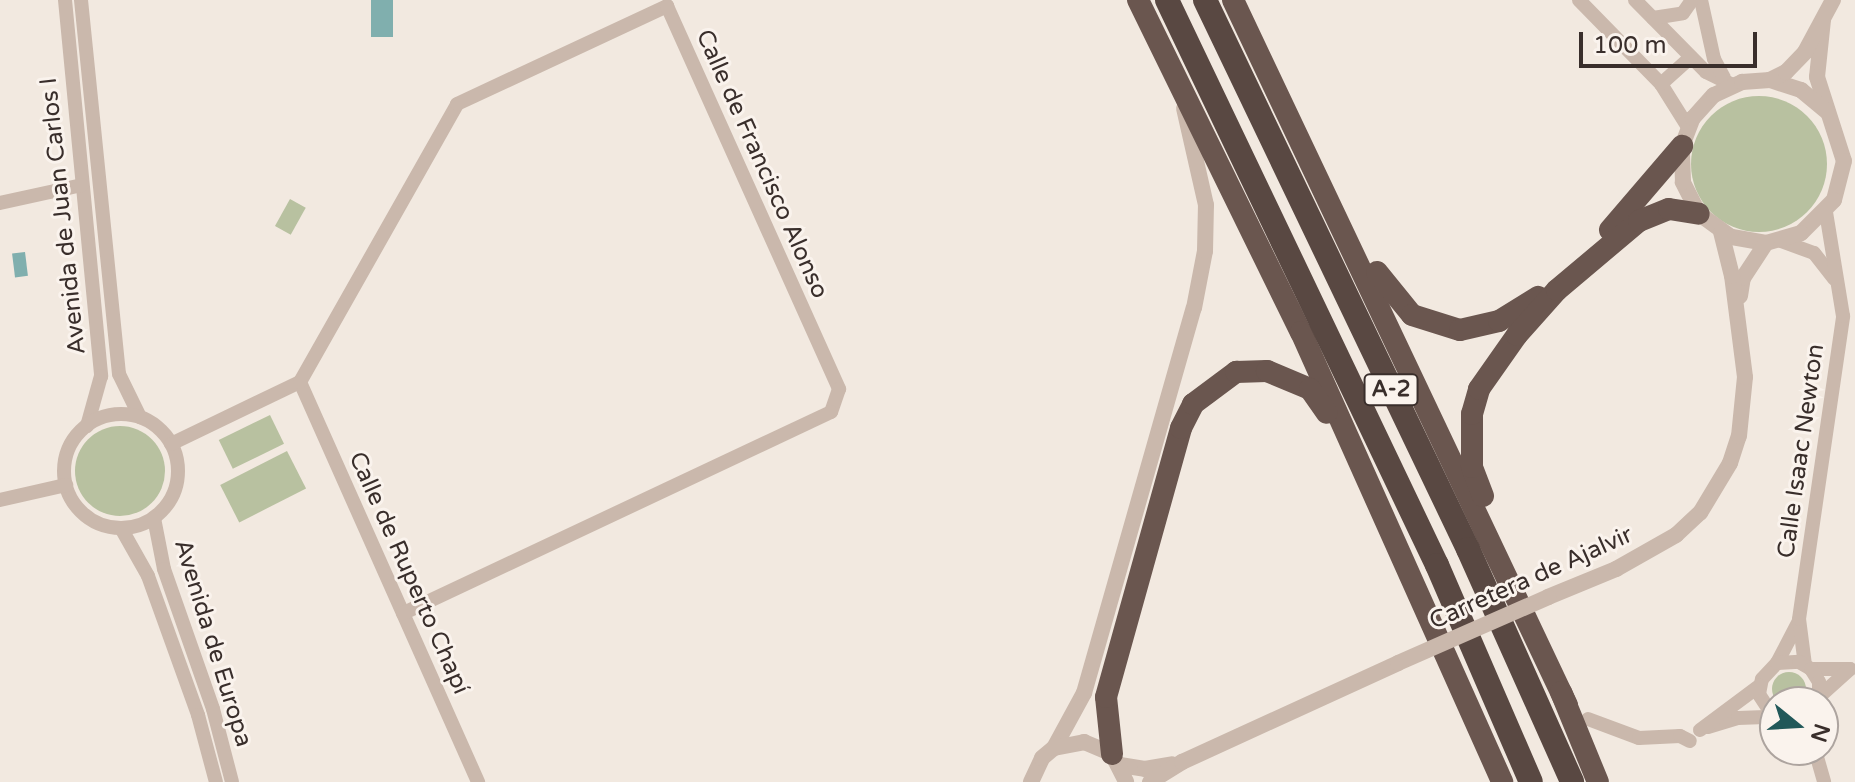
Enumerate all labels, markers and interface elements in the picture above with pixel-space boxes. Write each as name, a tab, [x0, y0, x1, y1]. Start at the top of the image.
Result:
scale bar	[1583, 16, 1761, 66]
street label: Calle de Francisco Alonso	[690, 25, 834, 303]
text: 100 m	[1593, 31, 1667, 60]
street label: Avenida de Juan Carlos I	[34, 76, 92, 356]
street label: Calle Isaac Newton	[1772, 342, 1830, 560]
road number: A-2	[1363, 372, 1419, 408]
street label: Calle de Ruperto Chapí	[343, 447, 475, 699]
street label: Carretera de Ajalvir	[1425, 520, 1637, 636]
street label: Avenida de Europa	[168, 536, 258, 750]
north arrow	[1759, 686, 1839, 766]
text: N	[1805, 720, 1835, 745]

